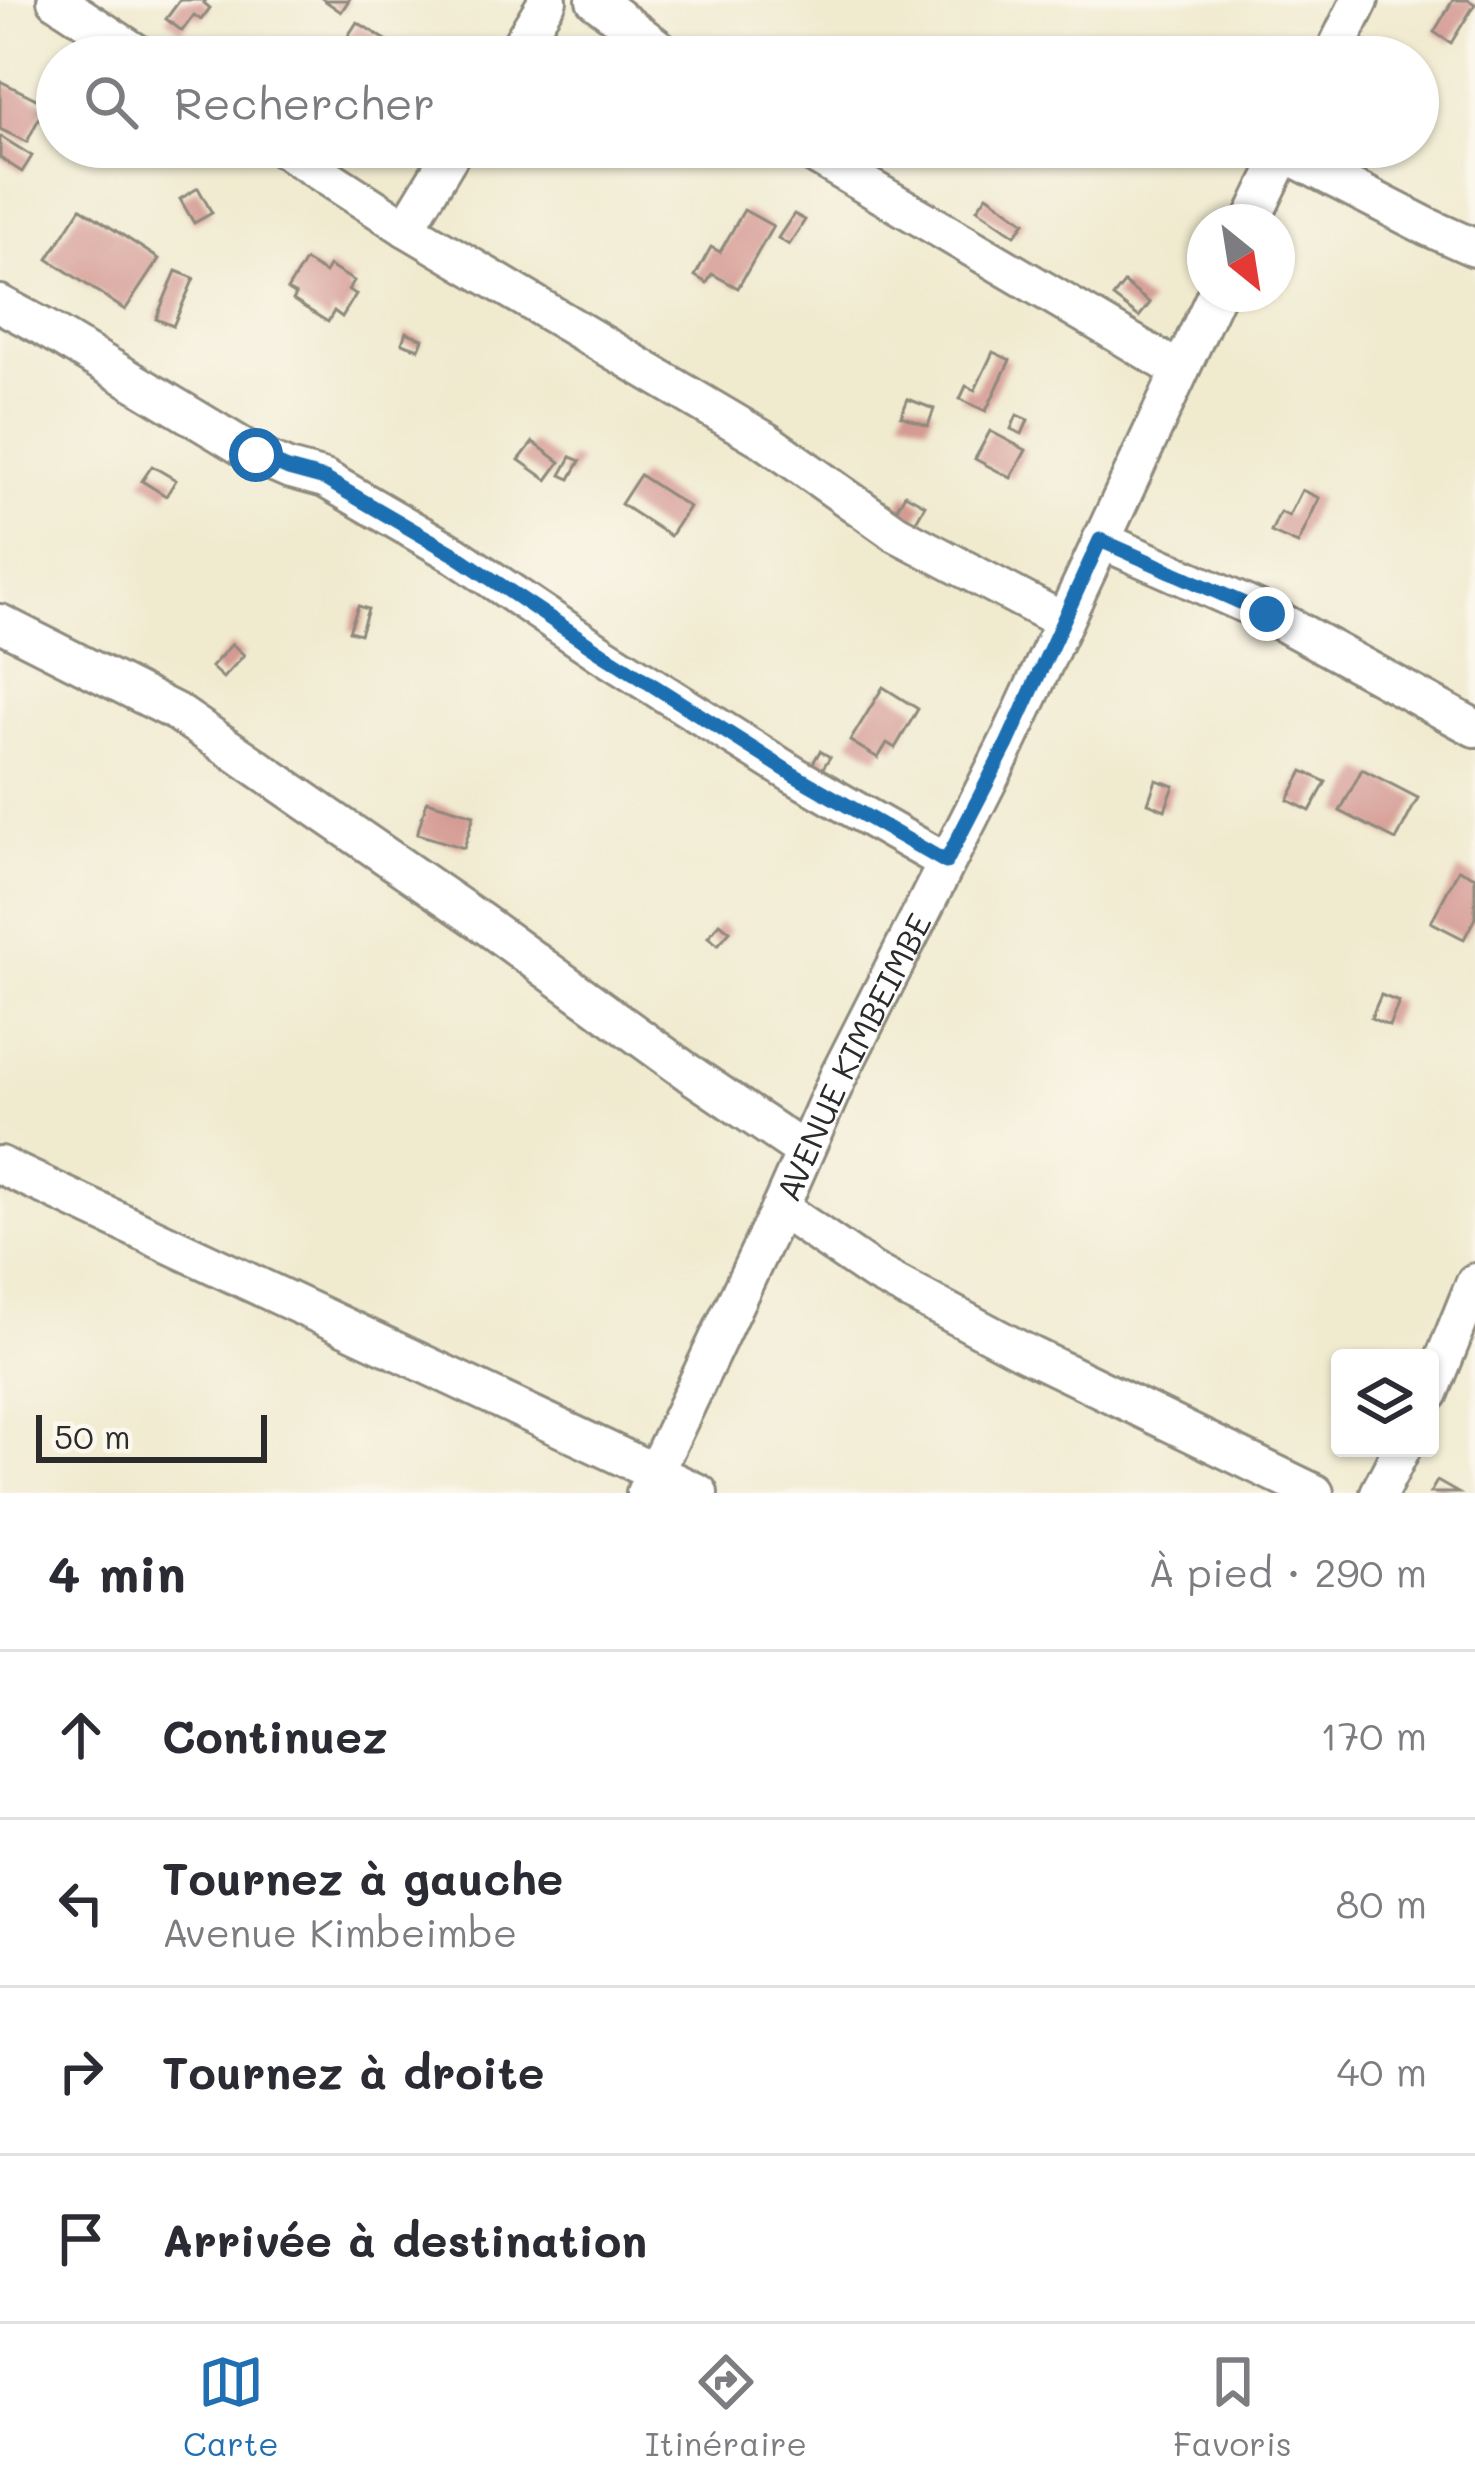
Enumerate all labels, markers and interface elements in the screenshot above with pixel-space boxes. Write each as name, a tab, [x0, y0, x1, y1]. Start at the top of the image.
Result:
search box	[36, 36, 1439, 168]
icon: search	[78, 69, 144, 135]
text: Rechercher	[174, 73, 435, 131]
north arrow	[1187, 204, 1295, 312]
route start	[229, 428, 283, 482]
route end	[1240, 587, 1294, 641]
street label: AVENUE KIMBEIMBE	[765, 905, 939, 1207]
map controls	[1331, 1349, 1439, 1457]
button: layers	[1331, 1349, 1439, 1457]
scale bar	[36, 1409, 267, 1462]
text: 50 m	[54, 1414, 130, 1457]
text: 4 min	[48, 1538, 186, 1605]
text: À pied · 290 m	[1148, 1546, 1427, 1597]
icon: ahead	[48, 1702, 114, 1768]
text: Continuez	[162, 1706, 388, 1764]
text: 170 m	[1320, 1709, 1427, 1760]
text: Tournez à gauche	[162, 1848, 563, 1906]
icon: left	[48, 1870, 114, 1936]
text: 80 m	[1336, 1877, 1427, 1928]
text: Avenue Kimbeimbe	[162, 1906, 517, 1957]
icon: right	[48, 2038, 114, 2104]
text: Tournez à droite	[162, 2042, 545, 2100]
text: 40 m	[1336, 2045, 1427, 2096]
icon: arrive	[48, 2206, 114, 2272]
text: Arrivée à destination	[162, 2210, 647, 2268]
tab: Carte	[183, 2349, 279, 2464]
tab: Itinéraire	[645, 2349, 807, 2464]
tab: Favoris	[1173, 2349, 1292, 2464]

